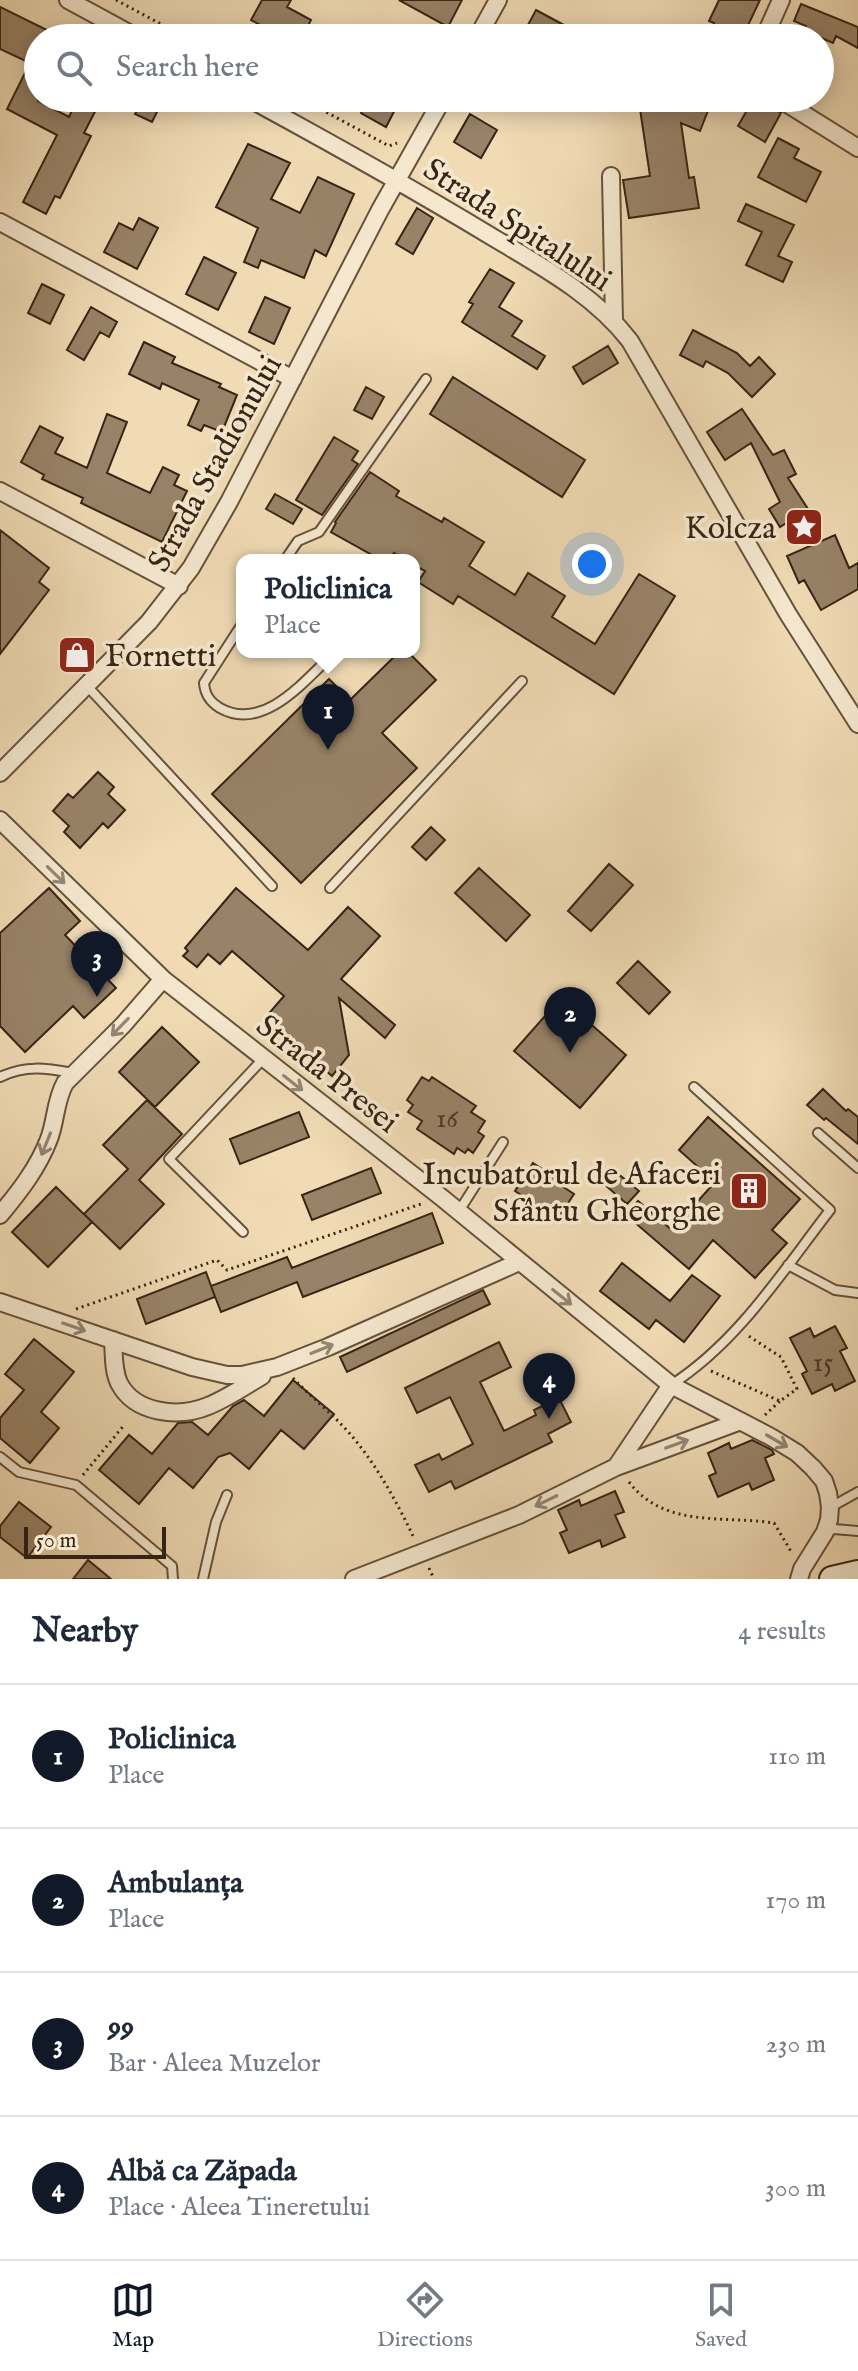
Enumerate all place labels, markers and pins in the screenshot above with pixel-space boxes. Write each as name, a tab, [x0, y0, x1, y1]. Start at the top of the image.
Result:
place icon: Kolcza	[783, 506, 825, 548]
place label: Kolcza	[685, 509, 776, 550]
shop icon: Fornetti	[56, 634, 98, 676]
place label: Fornetti	[105, 637, 216, 678]
pin: 1	[302, 684, 354, 750]
pin: 3	[71, 931, 123, 997]
pin: 2	[544, 987, 596, 1053]
place label: Incubatorul de Afaceri Sfântu Gheorghe	[422, 1155, 721, 1233]
building icon: Incubatorul de Afaceri Sfântu Gheorghe	[728, 1170, 770, 1212]
pin: 4	[523, 1353, 575, 1419]

